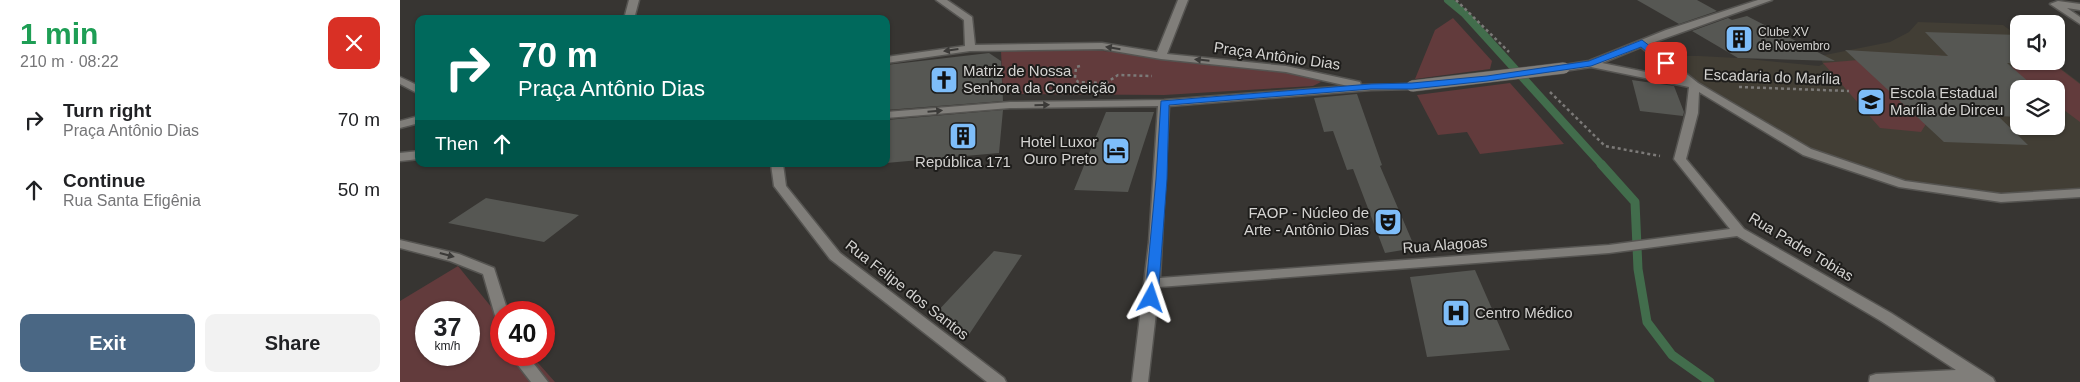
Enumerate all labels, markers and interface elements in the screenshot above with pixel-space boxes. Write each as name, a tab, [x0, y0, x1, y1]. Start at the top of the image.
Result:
map controls	[2010, 15, 2065, 135]
button: sound	[2010, 15, 2065, 70]
text: 1 min	[20, 17, 98, 50]
button: close	[328, 17, 380, 69]
building icon: Clube XV de Novembro	[1724, 24, 1754, 54]
place label: Clube XV de Novembro	[1758, 25, 1830, 53]
icon: right	[435, 35, 500, 100]
text: 70 m	[518, 35, 598, 74]
street label: Praça Antônio Dias	[1213, 38, 1341, 73]
pin	[1645, 42, 1687, 84]
one-way arrow	[1104, 43, 1120, 51]
one-way arrow	[942, 47, 958, 55]
icon: arrive	[1652, 49, 1680, 77]
text: 210 m · 08:22	[20, 53, 119, 70]
one-way arrow	[1194, 56, 1210, 64]
place label: Matriz de Nossa Senhora da Conceição	[963, 62, 1116, 96]
church icon: Matriz de Nossa Senhora da Conceição	[929, 65, 959, 95]
street label: Escadaria do Marília	[1703, 66, 1841, 87]
text: Praça Antônio Dias	[518, 76, 705, 101]
button: layers	[2010, 80, 2065, 135]
place label: Escola Estadual Marília de Dirceu	[1890, 84, 2003, 118]
school or university icon: Escola Estadual Marília de Dirceu	[1856, 87, 1886, 117]
text: Turn right	[63, 100, 151, 121]
one-way arrow	[1035, 100, 1051, 108]
icon: right	[20, 106, 48, 134]
one-way arrow	[927, 106, 943, 114]
text: 70 m	[338, 109, 380, 130]
building icon: República 171	[948, 121, 978, 151]
text: Praça Antônio Dias	[63, 122, 199, 139]
icon: ahead	[488, 130, 516, 158]
text: Then	[435, 133, 478, 154]
place label: Hotel Luxor Ouro Preto	[1020, 133, 1097, 167]
hotel icon: Hotel Luxor Ouro Preto	[1101, 136, 1131, 166]
place label: República 171	[915, 153, 1011, 170]
text: Continue	[63, 170, 145, 191]
icon: ahead	[20, 176, 48, 204]
text: 50 m	[338, 179, 380, 200]
text: Rua Santa Efigênia	[63, 192, 201, 209]
place label: FAOP - Núcleo de Arte - Antônio Dias	[1244, 204, 1369, 238]
theatre icon: FAOP - Núcleo de Arte - Antônio Dias	[1373, 207, 1403, 237]
street label: Rua Padre Tobias	[1746, 209, 1857, 284]
street label: Rua Alagoas	[1402, 233, 1488, 256]
street label: Rua Felipe dos Santos	[842, 236, 972, 343]
one-way arrow	[440, 252, 455, 260]
position arrow	[1124, 271, 1176, 323]
hospital icon: Centro Médico	[1441, 298, 1471, 328]
speed limit sign: 40	[490, 301, 555, 366]
place label: Centro Médico	[1475, 304, 1573, 321]
text: 37	[434, 313, 461, 341]
button: Exit	[20, 314, 195, 372]
button: Share	[205, 314, 380, 372]
text: km/h	[434, 339, 461, 353]

